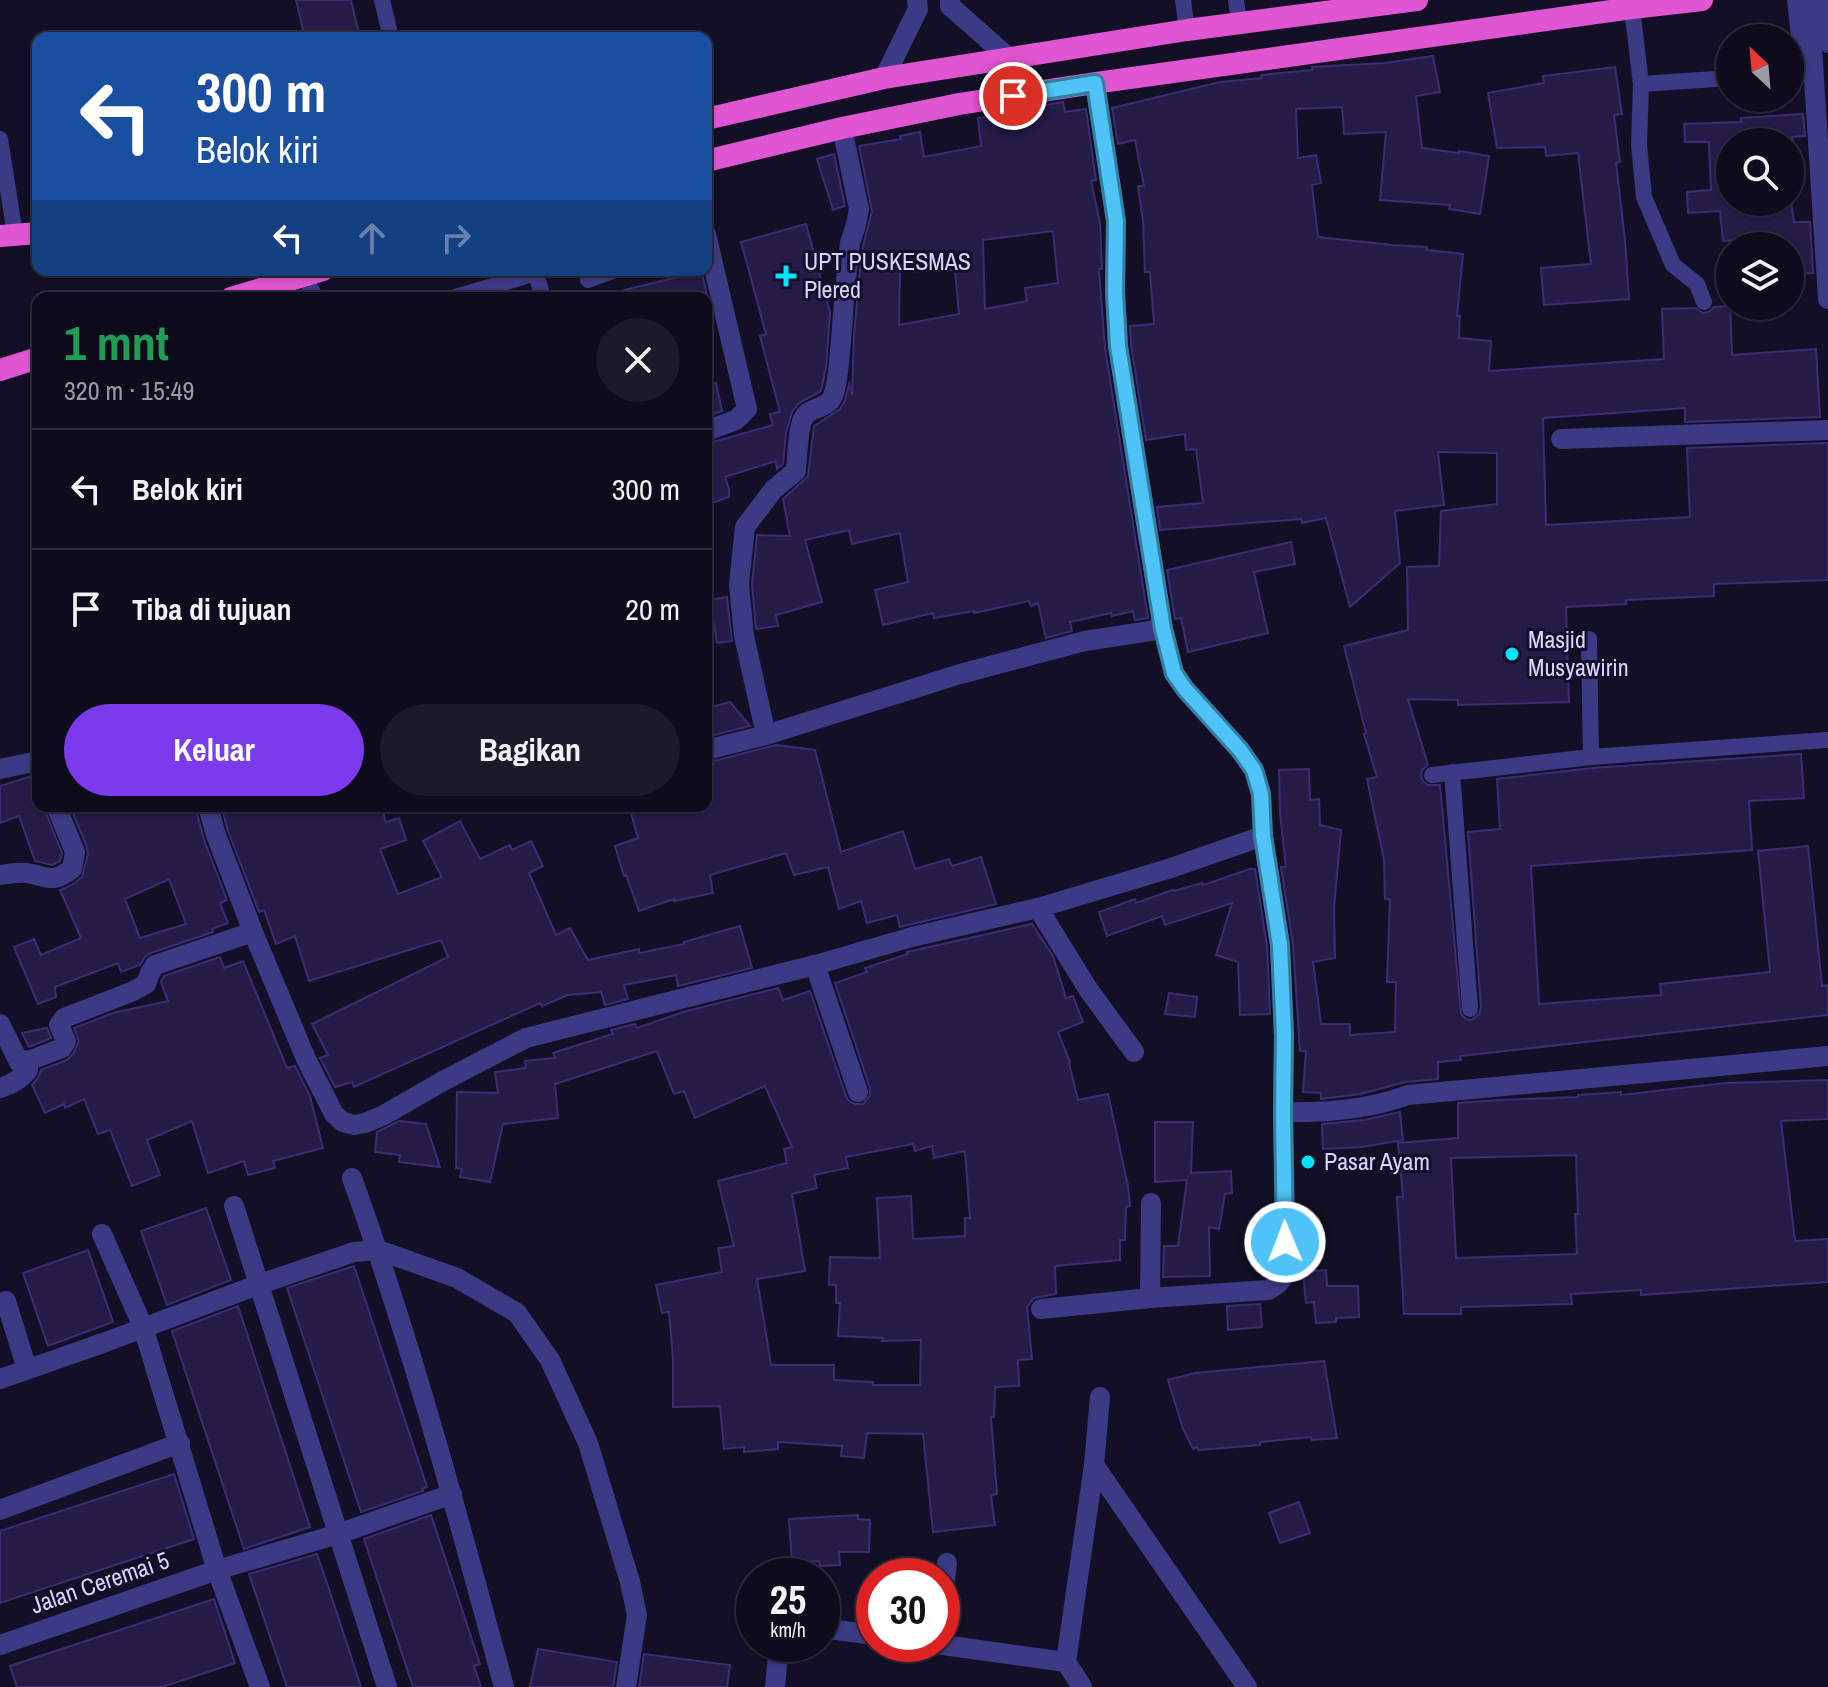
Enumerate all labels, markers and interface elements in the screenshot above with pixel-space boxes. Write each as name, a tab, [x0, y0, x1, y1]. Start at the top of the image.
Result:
north arrow	[1716, 24, 1804, 112]
map controls	[1716, 24, 1804, 320]
text: 300 m	[196, 54, 326, 129]
pin	[979, 62, 1047, 130]
icon: left	[64, 64, 168, 168]
icon: arrive	[991, 74, 1035, 118]
text: Belok kiri	[196, 126, 319, 174]
button: search	[1716, 128, 1804, 216]
icon: left	[266, 216, 310, 260]
icon: ahead	[350, 216, 394, 260]
icon: right	[434, 216, 478, 260]
button: layers	[1716, 232, 1804, 320]
place label: UPT PUSKESMAS Plered	[804, 245, 971, 305]
marker: UPT PUSKESMAS Plered	[775, 265, 797, 287]
text: 1 mnt	[64, 310, 169, 375]
button: close	[596, 318, 680, 402]
text: 320 m · 15:49	[64, 373, 194, 408]
icon: left	[64, 467, 108, 511]
text: Belok kiri	[132, 469, 243, 509]
text: 300 m	[612, 469, 680, 509]
icon: arrive	[64, 587, 108, 631]
text: Tiba di tujuan	[132, 589, 292, 629]
text: 20 m	[625, 589, 680, 629]
place label: Masjid Musyawirin	[1528, 623, 1629, 683]
marker: Masjid Musyawirin	[1503, 645, 1521, 663]
button: Keluar	[64, 704, 364, 796]
button: Bagikan	[380, 704, 680, 796]
place label: Pasar Ayam	[1324, 1145, 1430, 1177]
marker: Pasar Ayam	[1299, 1153, 1317, 1171]
position arrow	[1243, 1200, 1327, 1284]
street label: Jalan Ceremai 5	[26, 1543, 173, 1621]
speed limit sign: 30	[856, 1558, 960, 1662]
text: 25	[770, 1573, 806, 1626]
text: km/h	[770, 1616, 806, 1643]

